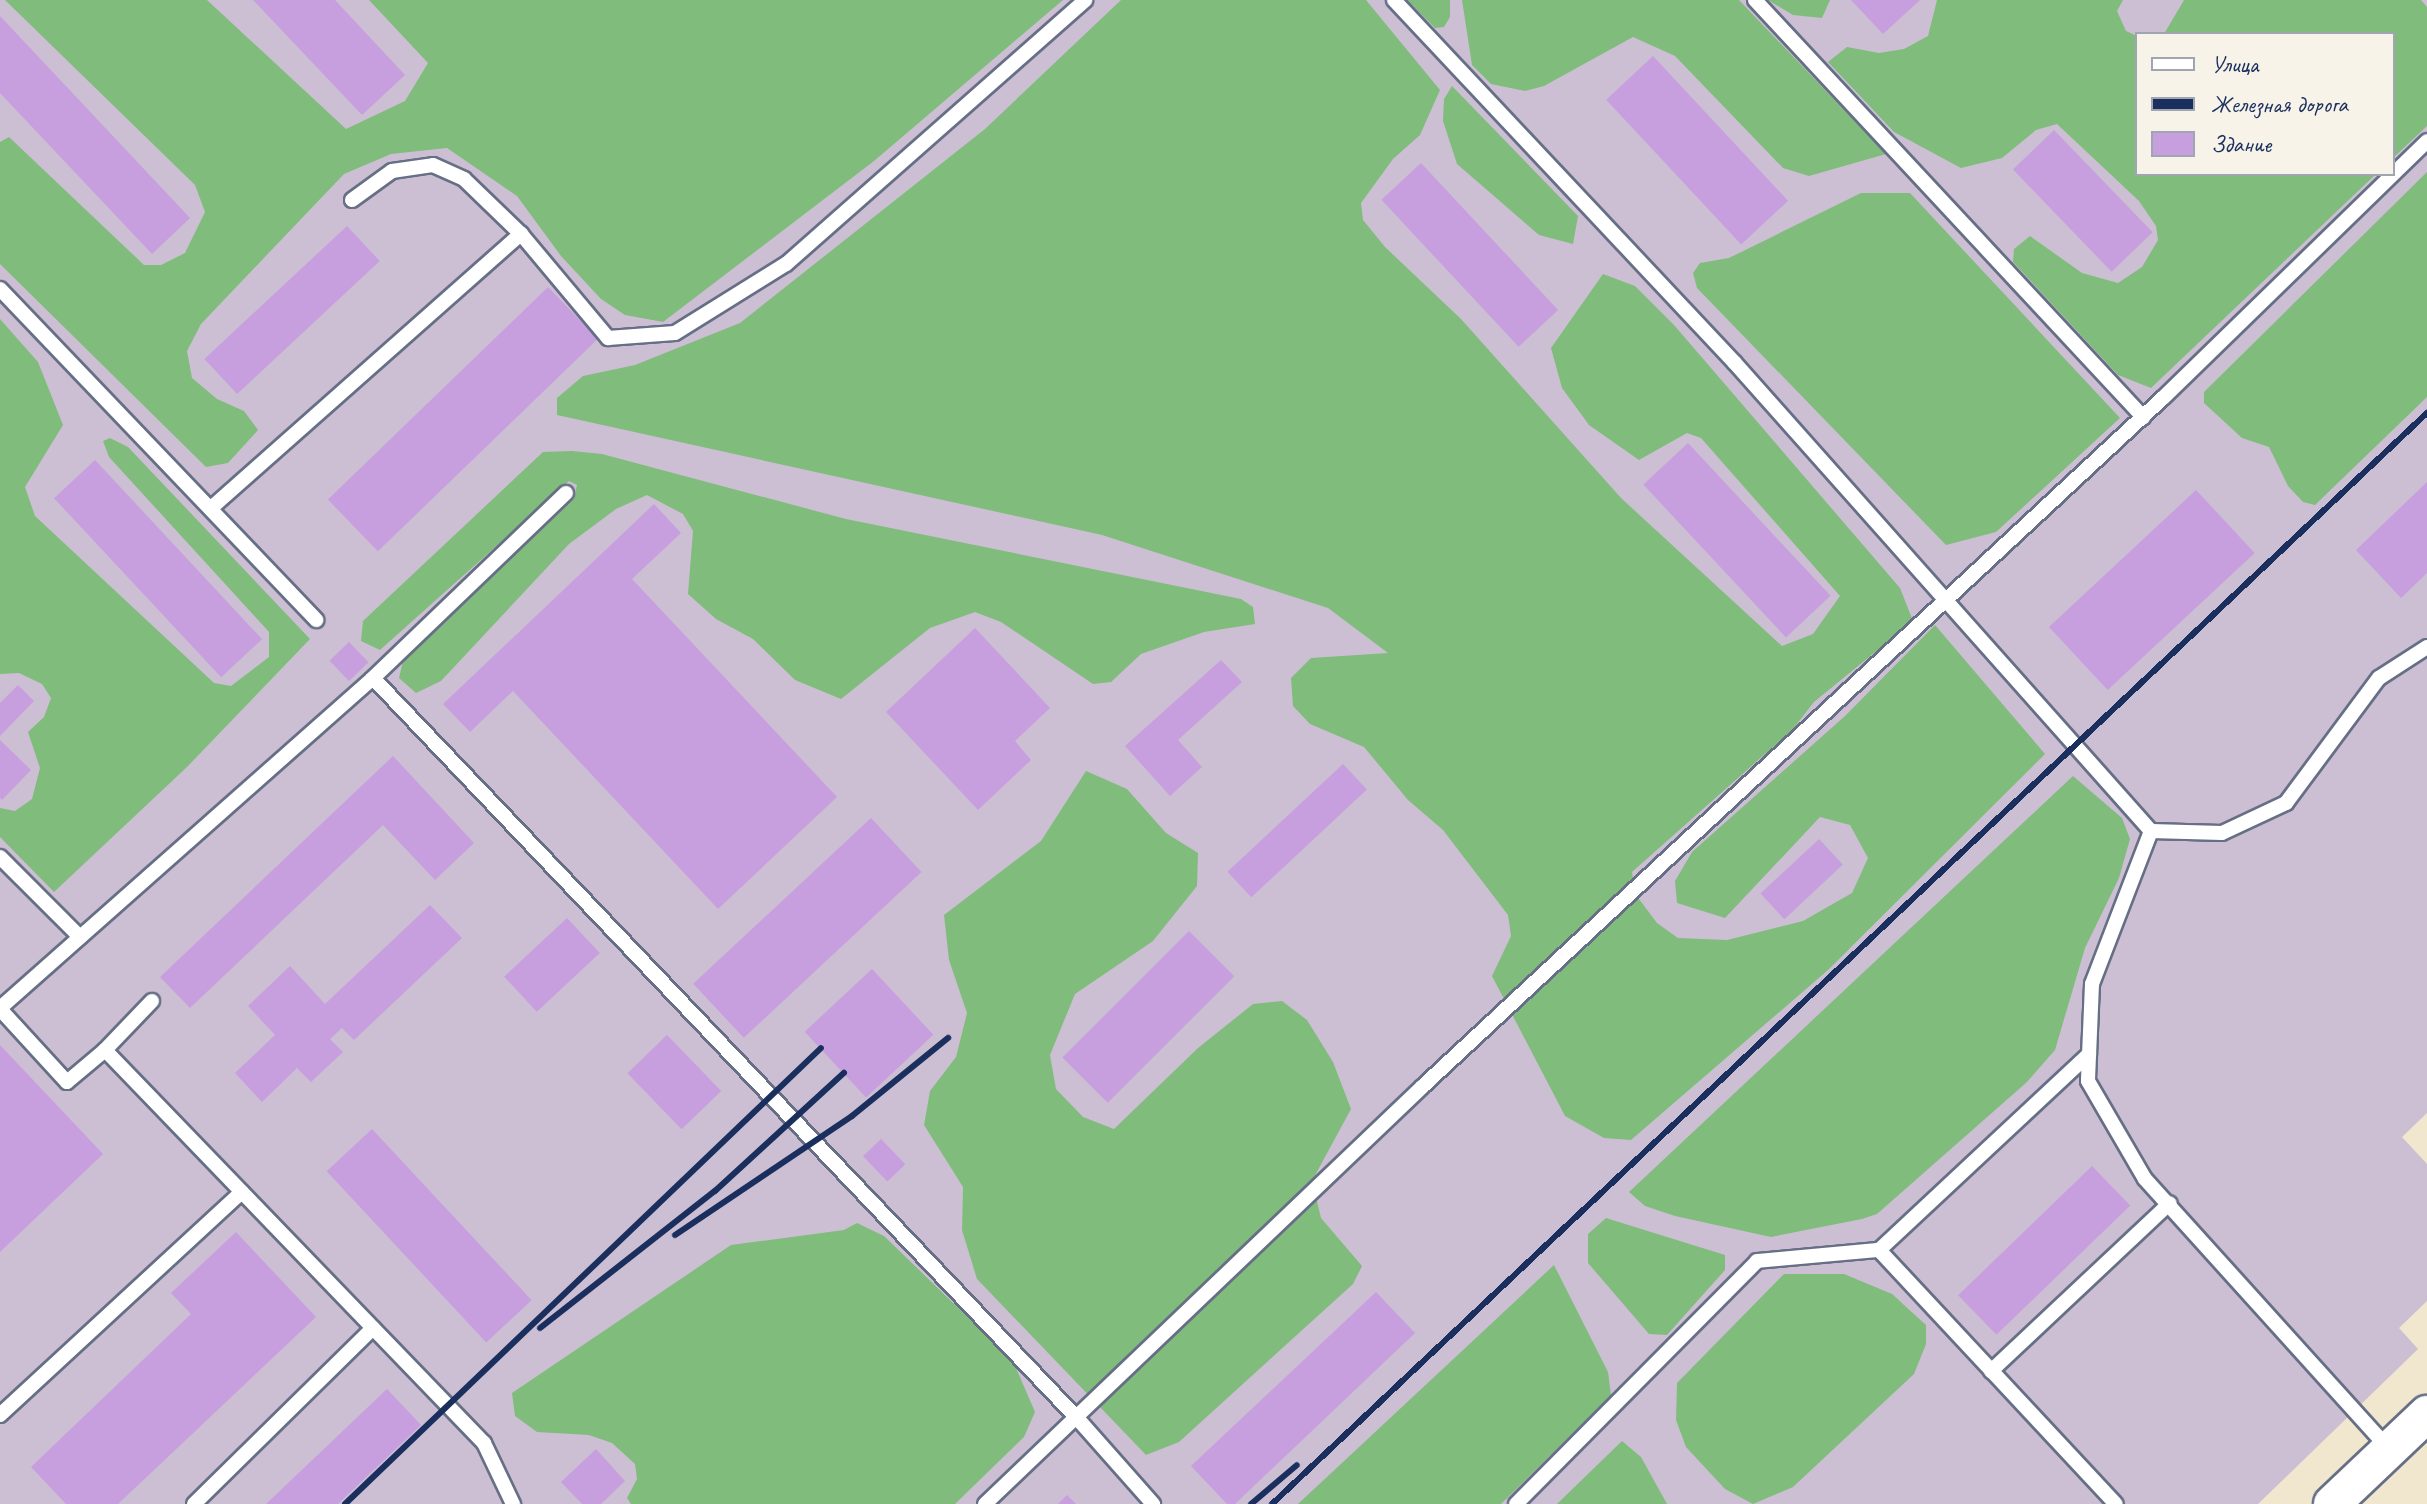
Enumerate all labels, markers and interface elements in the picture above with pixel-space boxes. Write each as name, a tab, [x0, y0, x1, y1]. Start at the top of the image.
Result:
legend	[2135, 32, 2395, 176]
text: Улица	[2211, 49, 2259, 79]
text: Железная дорога	[2211, 89, 2348, 119]
text: Здание	[2211, 129, 2271, 159]

